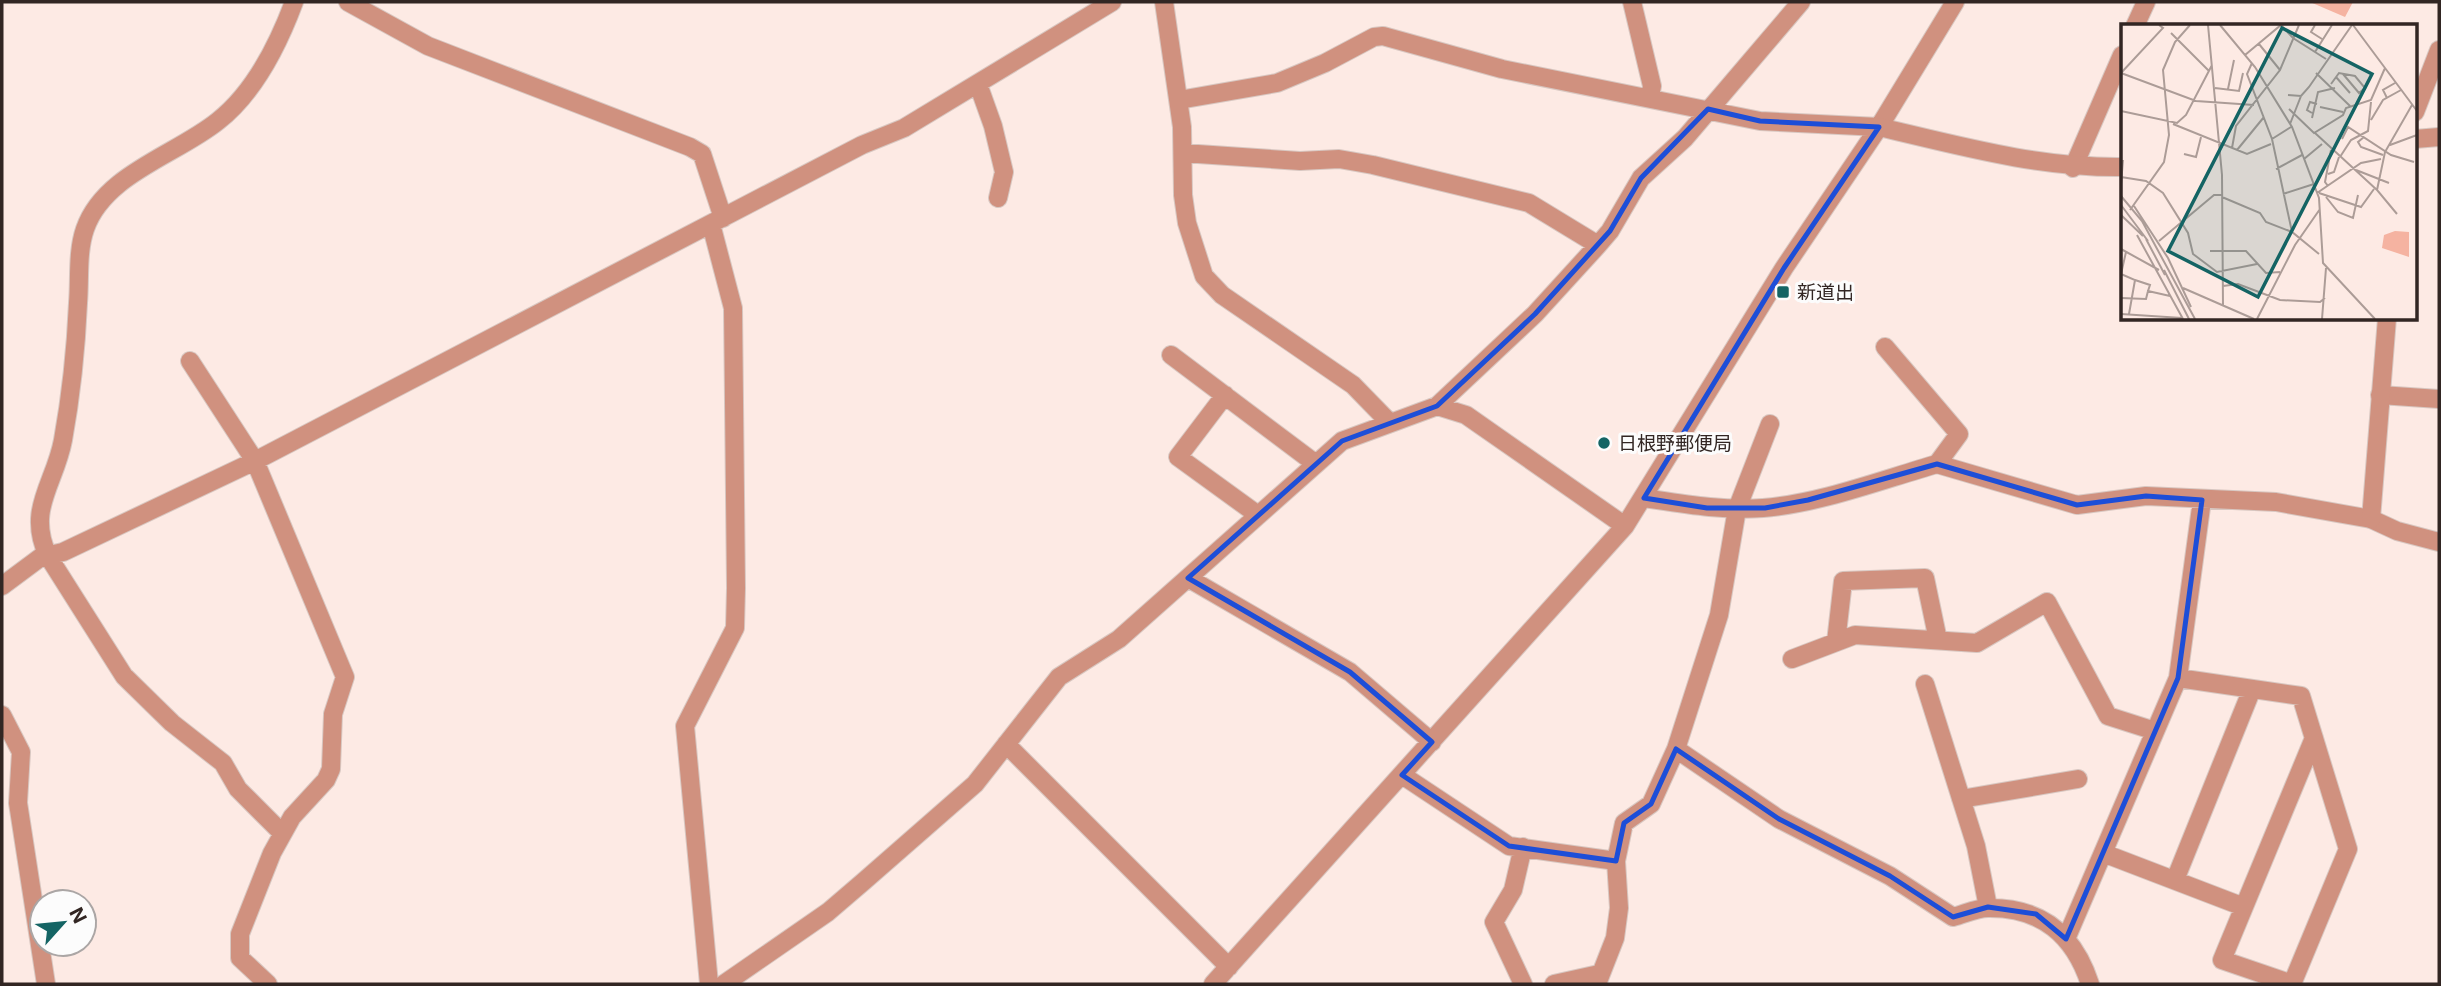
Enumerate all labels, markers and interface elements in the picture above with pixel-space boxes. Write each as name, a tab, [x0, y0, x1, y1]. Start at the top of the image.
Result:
inset map	[2121, 24, 2416, 320]
place label: 新道出	[1797, 281, 1854, 304]
marker: 新道出	[1775, 284, 1791, 300]
place label: 日根野郵便局	[1618, 432, 1732, 455]
marker: 日根野郵便局	[1596, 435, 1612, 451]
north arrow	[28, 888, 98, 958]
text: N	[64, 904, 91, 927]

